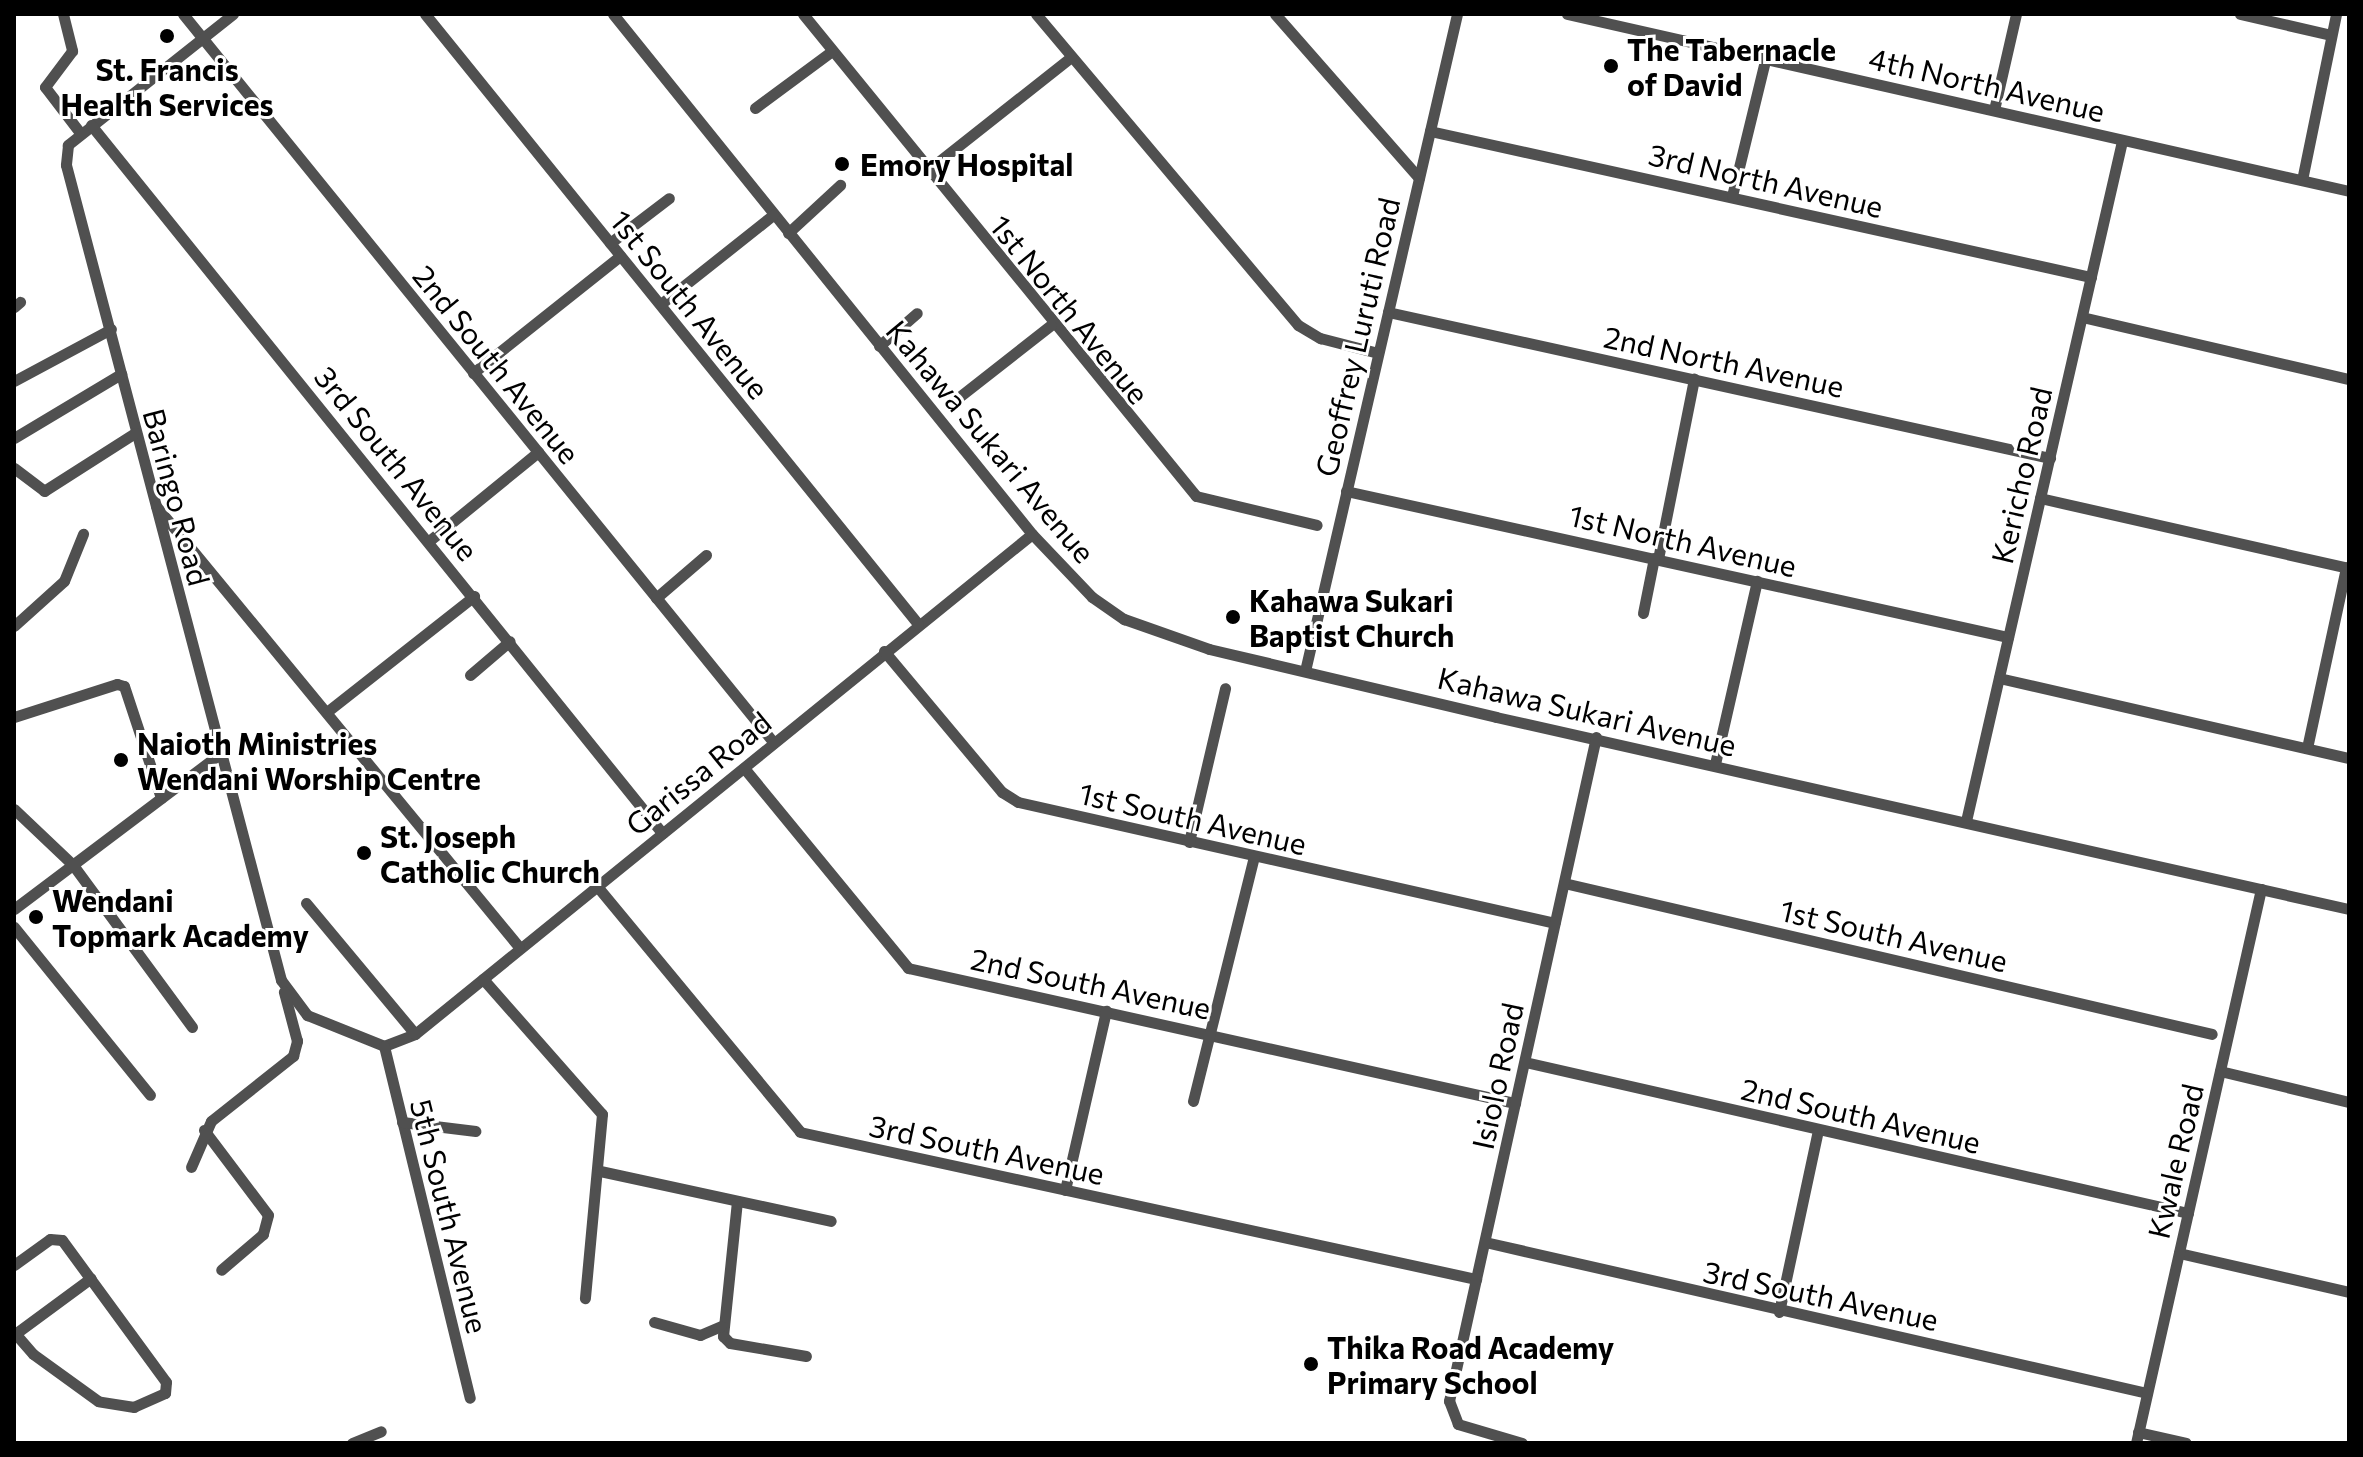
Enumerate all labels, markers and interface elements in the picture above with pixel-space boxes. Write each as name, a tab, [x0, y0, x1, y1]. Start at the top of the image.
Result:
marker: St. Francis Health Services	[156, 25, 178, 47]
place label: The Tabernacle of David	[1627, 31, 1836, 102]
street label: 4th North Avenue	[1866, 39, 2108, 129]
place label: St. Francis Health Services	[60, 51, 274, 122]
marker: The Tabernacle of David	[1602, 57, 1620, 75]
street label: 3rd North Avenue	[1645, 136, 1887, 224]
place label: Emory Hospital	[860, 146, 1073, 182]
marker: Emory Hospital	[831, 153, 853, 175]
street label: Geoffrey Luruti Road	[1307, 194, 1407, 480]
street label: 1st South Avenue	[603, 203, 777, 405]
street label: 1st North Avenue	[983, 207, 1157, 411]
street label: 2nd South Avenue	[406, 258, 588, 470]
street label: Kahawa Sukari Avenue	[879, 313, 1103, 569]
street label: 2nd North Avenue	[1601, 318, 1847, 404]
street label: 3rd South Avenue	[308, 359, 486, 567]
street label: Kericho Road	[1983, 383, 2059, 567]
street label: Baringo Road	[136, 405, 218, 589]
street label: 1st North Avenue	[1566, 496, 1800, 584]
place label: Kahawa Sukari Baptist Church	[1249, 582, 1454, 652]
marker: Kahawa Sukari Baptist Church	[1224, 608, 1242, 626]
street label: Kahawa Sukari Avenue	[1434, 659, 1740, 763]
street label: Garissa Road	[618, 704, 778, 842]
place label: Naioth Ministries Wendani Worship Centre	[137, 725, 481, 796]
marker: Naioth Ministries Wendani Worship Centre	[112, 751, 130, 769]
street label: 1st South Avenue	[1076, 774, 1310, 862]
place label: St. Joseph Catholic Church	[380, 818, 600, 888]
marker: St. Joseph Catholic Church	[355, 844, 373, 862]
place label: Wendani Topmark Academy	[52, 882, 309, 952]
street label: 1st South Avenue	[1777, 891, 2011, 979]
marker: Wendani Topmark Academy	[27, 908, 45, 926]
street label: 2nd South Avenue	[968, 940, 1214, 1026]
street label: Isiolo Road	[1464, 999, 1530, 1153]
street label: 2nd South Avenue	[1738, 1070, 1984, 1160]
street label: Kwale Road	[2140, 1080, 2210, 1242]
street label: 5th South Avenue	[404, 1095, 496, 1337]
street label: 3rd South Avenue	[866, 1107, 1108, 1191]
street label: 3rd South Avenue	[1700, 1253, 1942, 1337]
place label: Thika Road Academy Primary School	[1327, 1329, 1614, 1400]
marker: Thika Road Academy Primary School	[1302, 1355, 1320, 1373]

